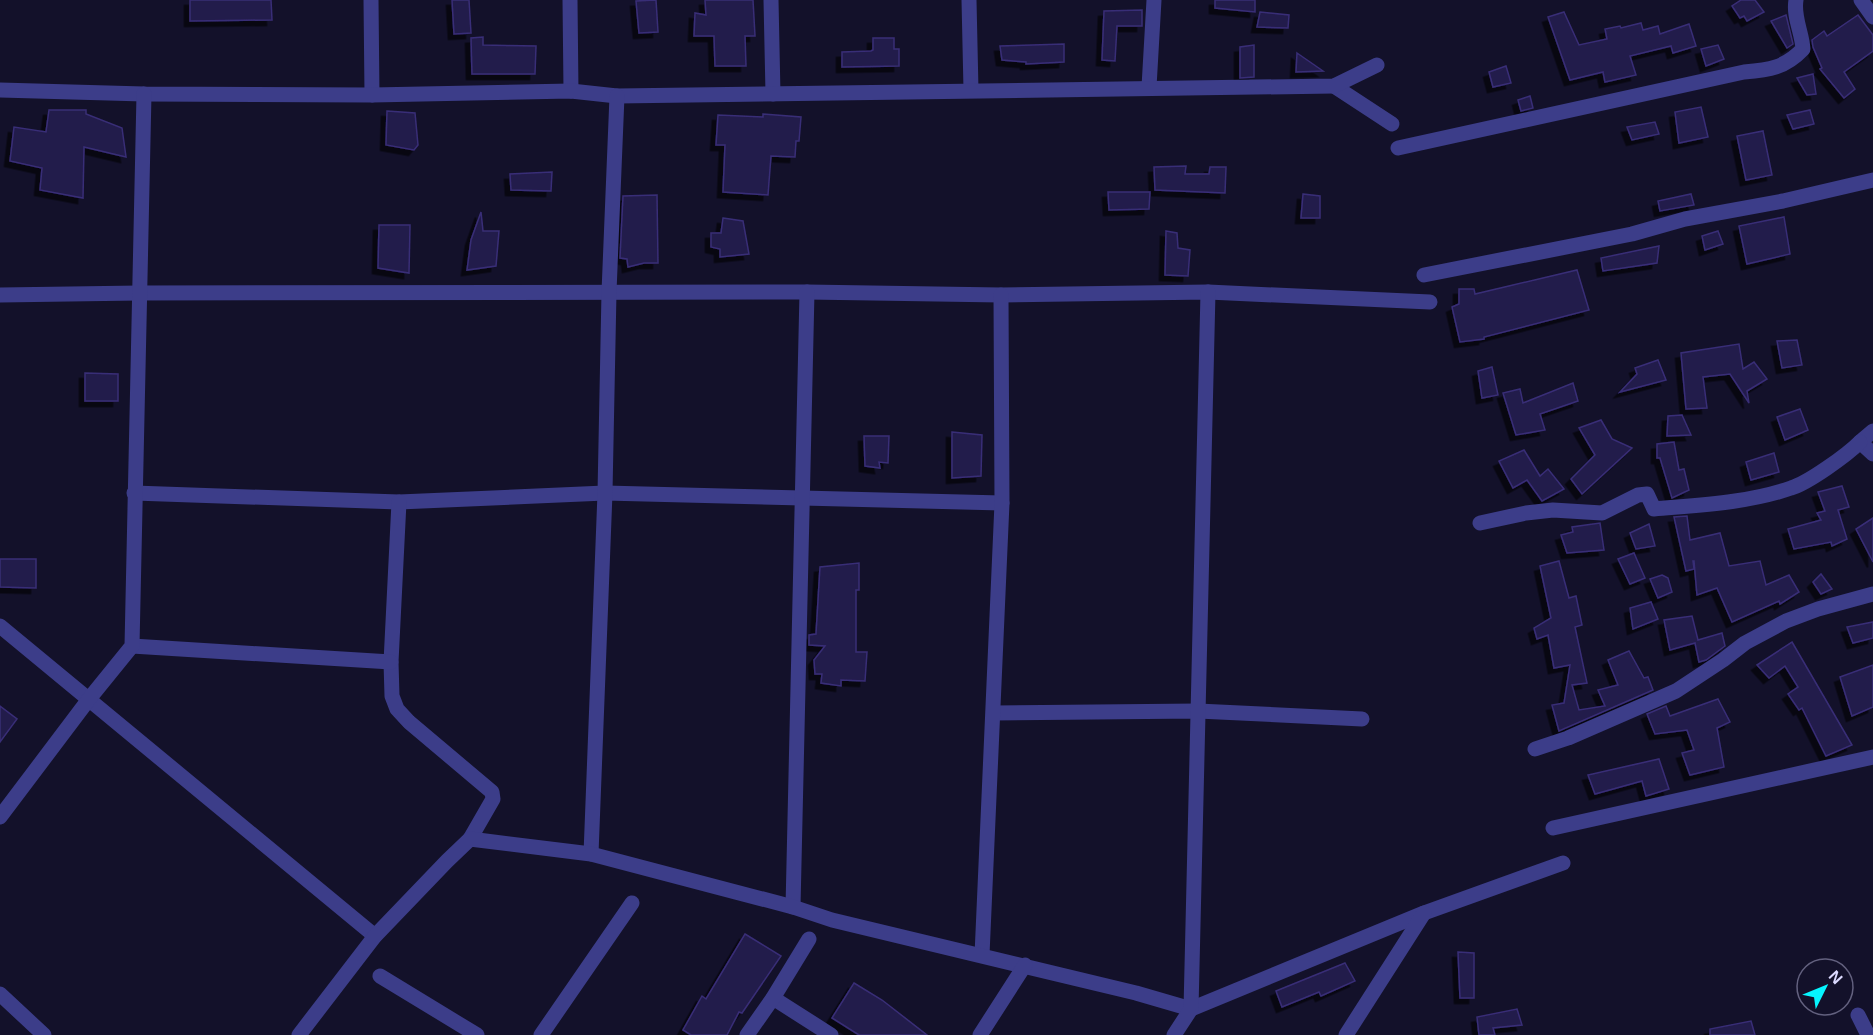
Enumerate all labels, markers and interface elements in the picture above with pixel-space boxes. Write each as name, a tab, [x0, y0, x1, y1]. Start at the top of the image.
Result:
north arrow	[1795, 957, 1855, 1017]
text: N	[1825, 967, 1846, 987]

